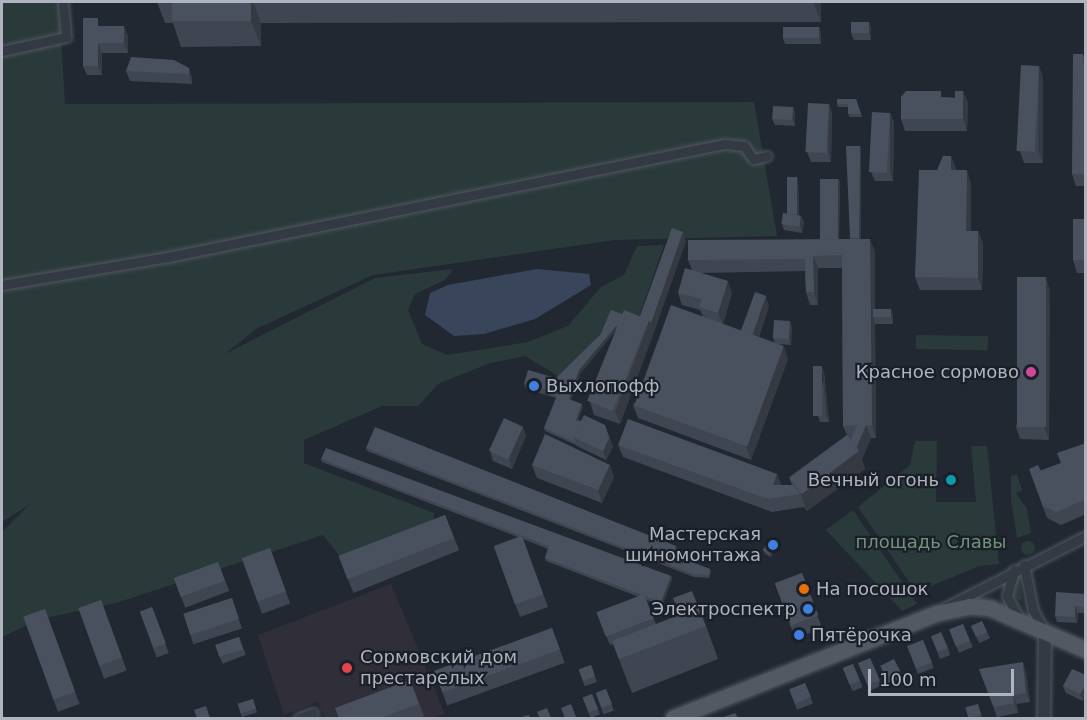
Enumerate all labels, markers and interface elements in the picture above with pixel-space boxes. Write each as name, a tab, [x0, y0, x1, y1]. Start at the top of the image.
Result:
place label: Красное сормово	[856, 361, 1019, 383]
marker: Красное сормово	[1024, 365, 1038, 379]
place label: Выхлопофф	[546, 375, 659, 397]
marker: Выхлопофф	[527, 379, 541, 393]
place label: Вечный огонь	[808, 469, 939, 491]
marker: Вечный огонь	[944, 473, 958, 487]
place label: Мастерская шиномонтажа	[625, 524, 761, 566]
park label: площадь Славы	[856, 531, 1006, 553]
marker: Мастерская шиномонтажа	[766, 538, 780, 552]
place label: На посошок	[816, 578, 928, 600]
marker: На посошок	[797, 582, 811, 596]
place label: Электроспектр	[652, 598, 796, 620]
marker: Электроспектр	[801, 602, 815, 616]
place label: Пятёрочка	[811, 624, 912, 646]
marker: Пятёрочка	[792, 628, 806, 642]
place label: Сормовский дом престарелых	[360, 647, 517, 690]
scale bar	[871, 657, 1016, 695]
marker: Сормовский дом престарелых	[338, 659, 356, 677]
text: 100 m	[879, 669, 937, 690]

